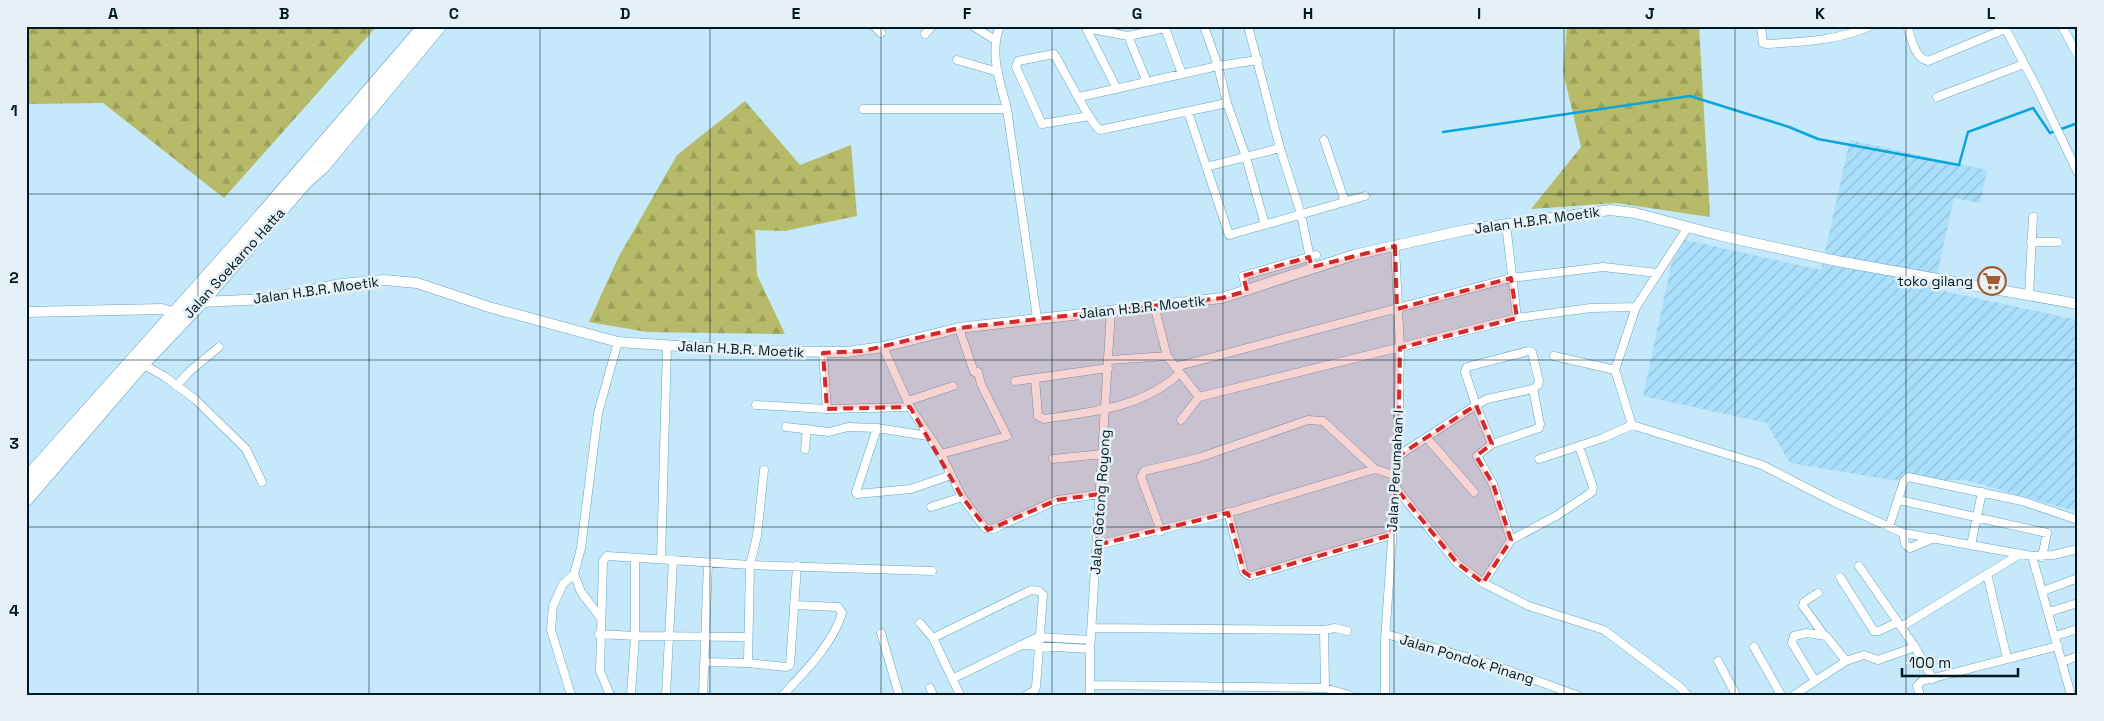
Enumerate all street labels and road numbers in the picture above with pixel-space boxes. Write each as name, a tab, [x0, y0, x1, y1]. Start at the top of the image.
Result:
street label: Jalan H.B.R. Moetik	[1473, 202, 1602, 238]
street label: Jalan Soekarno Hatta	[179, 204, 289, 322]
street label: Jalan H.B.R. Moetik	[252, 272, 381, 308]
street label: Jalan H.B.R. Moetik	[1078, 291, 1206, 323]
street label: Jalan H.B.R. Moetik	[677, 337, 805, 361]
street label: Jalan Perumahan I	[1383, 409, 1407, 533]
street label: Jalan Gotong Royong	[1086, 429, 1114, 575]
street label: Jalan Pondok Pinang	[1397, 630, 1537, 688]

